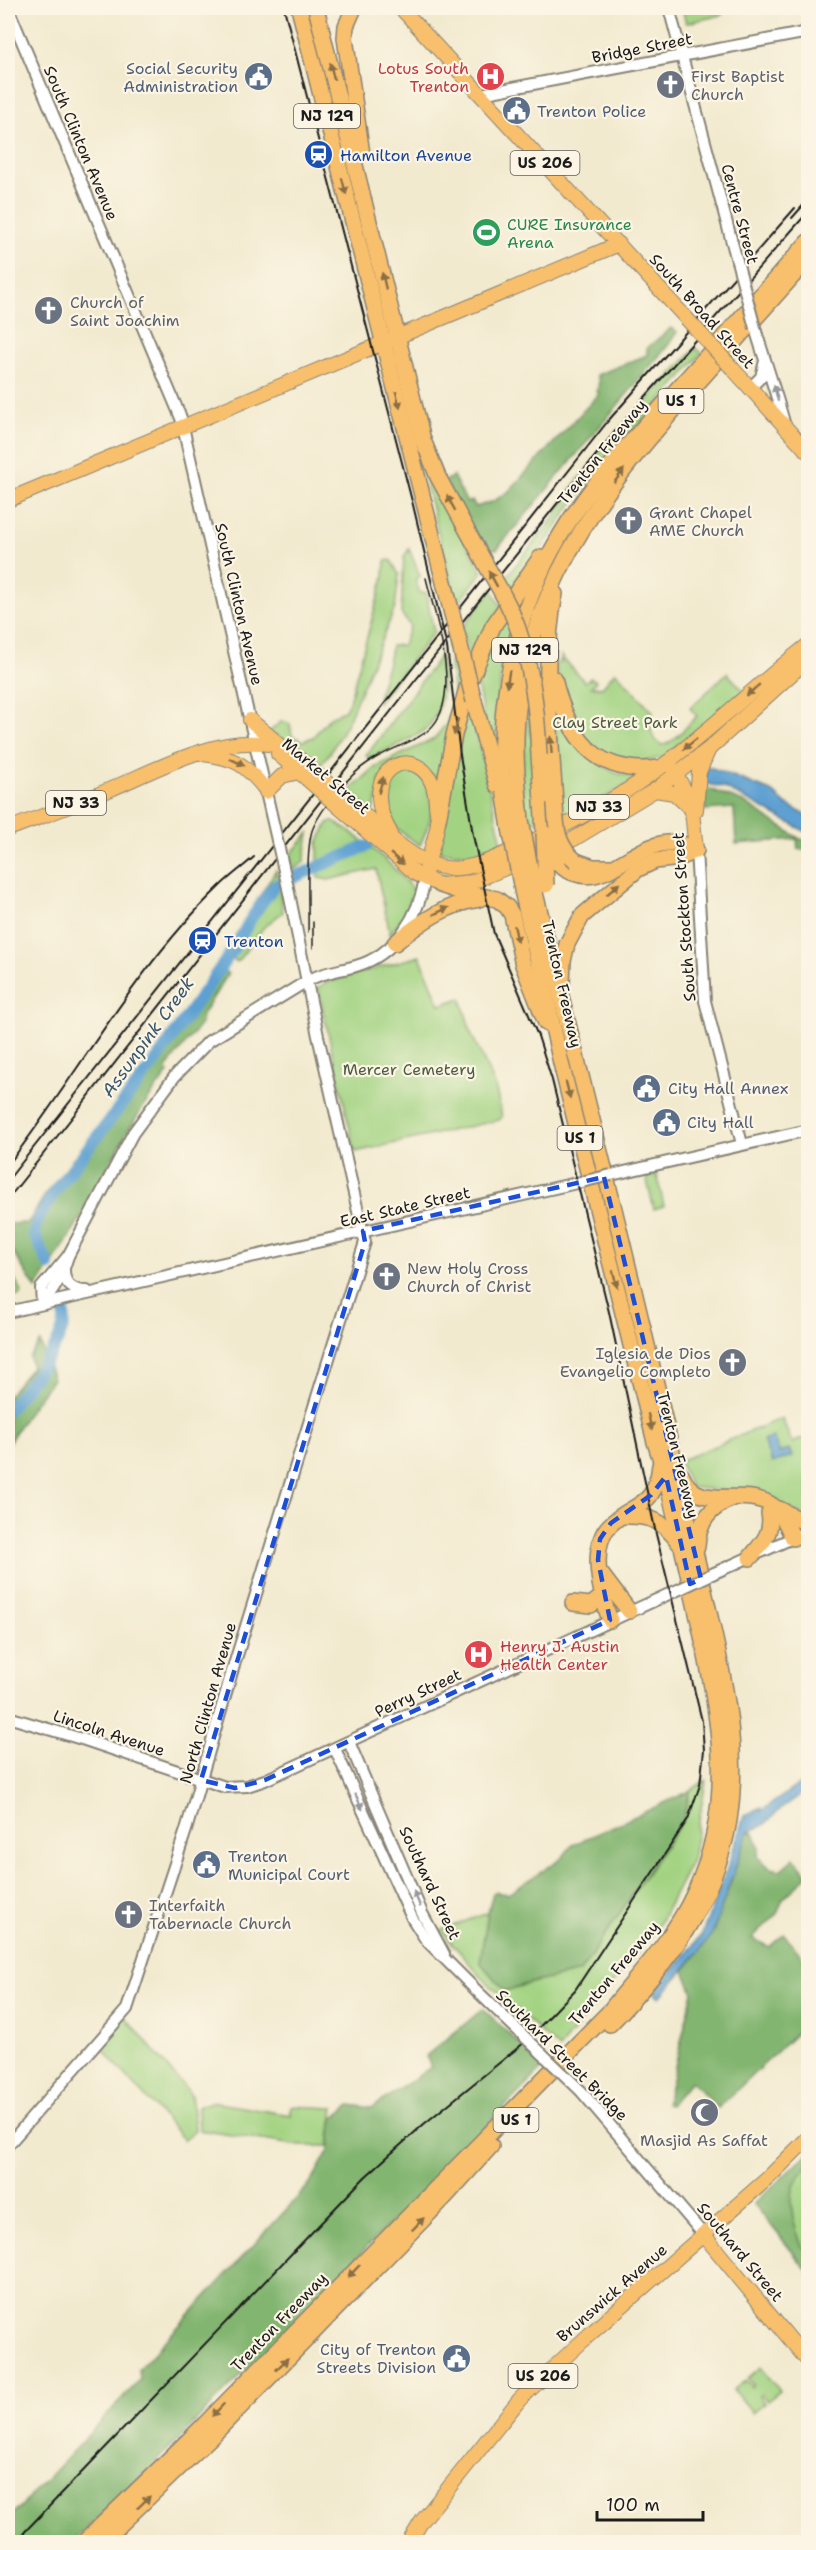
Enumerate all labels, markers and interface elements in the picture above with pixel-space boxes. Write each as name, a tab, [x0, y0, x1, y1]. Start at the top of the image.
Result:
street label: Bridge Street	[590, 28, 694, 68]
place label: Social Security Administration	[123, 58, 238, 97]
place label: Lotus South Trenton	[378, 58, 469, 97]
public building icon: Social Security Administration	[243, 61, 275, 93]
hospital icon: Lotus South Trenton	[474, 61, 506, 93]
one-way arrow	[327, 62, 337, 80]
street label: South Clinton Avenue	[39, 63, 123, 223]
place label: First Baptist Church	[691, 66, 785, 105]
church icon: First Baptist Church	[654, 69, 686, 101]
public building icon: Trenton Police	[500, 95, 532, 127]
place label: Trenton Police	[537, 101, 646, 122]
road number: NJ 129	[294, 104, 360, 128]
station icon: Hamilton Avenue	[303, 139, 335, 171]
place label: Hamilton Avenue	[340, 145, 472, 166]
road number: US 206	[510, 151, 580, 175]
street label: Centre Street	[717, 162, 763, 266]
one-way arrow	[340, 177, 350, 196]
place label: CURE Insurance Arena	[507, 214, 632, 253]
sports icon: CURE Insurance Arena	[470, 217, 502, 249]
street label: South Broad Street	[645, 249, 759, 373]
one-way arrow	[379, 272, 389, 290]
place label: Church of Saint Joachim	[70, 292, 180, 331]
church icon: Church of Saint Joachim	[33, 295, 65, 327]
one-way arrow	[771, 384, 781, 402]
road number: US 1	[658, 389, 704, 413]
one-way arrow	[393, 391, 403, 409]
street label: Trenton Freeway	[553, 395, 651, 509]
one-way arrow	[612, 468, 624, 483]
one-way arrow	[446, 494, 456, 511]
place label: Grant Chapel AME Church	[649, 502, 752, 541]
church icon: Grant Chapel AME Church	[612, 505, 644, 537]
street label: South Clinton Avenue	[210, 521, 268, 687]
one-way arrow	[488, 571, 499, 587]
road number: NJ 129	[492, 638, 558, 662]
one-way arrow	[503, 669, 512, 688]
one-way arrow	[746, 683, 761, 696]
park label: Clay Street Park	[552, 712, 678, 733]
one-way arrow	[450, 718, 460, 736]
street label: Market Street	[277, 733, 375, 819]
one-way arrow	[547, 735, 556, 754]
one-way arrow	[682, 738, 698, 751]
one-way arrow	[228, 758, 245, 767]
one-way arrow	[377, 776, 386, 794]
road number: NJ 33	[46, 791, 106, 815]
road number: NJ 33	[569, 795, 629, 819]
street label: South Stockton Street	[668, 832, 700, 1002]
one-way arrow	[389, 852, 405, 865]
one-way arrow	[605, 883, 620, 896]
one-way arrow	[433, 906, 451, 916]
street label: Trenton Freeway	[537, 918, 587, 1050]
one-way arrow	[511, 924, 521, 943]
station icon: Trenton	[187, 925, 219, 957]
place label: Trenton	[224, 931, 284, 952]
water label: Assunpink Creek	[96, 971, 200, 1102]
park label: Mercer Cemetery	[343, 1059, 475, 1080]
public building icon: City Hall Annex	[631, 1072, 663, 1104]
place label: City Hall Annex	[668, 1078, 788, 1099]
one-way arrow	[564, 1081, 574, 1099]
public building icon: City Hall	[650, 1106, 682, 1138]
place label: City Hall	[687, 1112, 754, 1133]
road number: US 1	[558, 1126, 602, 1150]
street label: East State Street	[338, 1182, 472, 1232]
place label: New Holy Cross Church of Christ	[407, 1258, 531, 1297]
church icon: New Holy Cross Church of Christ	[370, 1261, 402, 1293]
one-way arrow	[610, 1270, 620, 1288]
place label: Iglesia de Dios Evangelio Completo	[560, 1343, 711, 1382]
church icon: Iglesia de Dios Evangelio Completo	[716, 1346, 748, 1378]
street label: Trenton Freeway	[652, 1389, 704, 1521]
one-way arrow	[646, 1413, 656, 1431]
street label: North Clinton Avenue	[175, 1620, 241, 1786]
place label: Henry J. Austin Health Center	[500, 1636, 620, 1675]
hospital icon: Henry J. Austin Health Center	[463, 1639, 495, 1671]
street label: Perry Street	[371, 1664, 465, 1722]
street label: Lincoln Avenue	[51, 1705, 167, 1761]
one-way arrow	[355, 1793, 364, 1810]
street label: Southard Street	[394, 1823, 466, 1943]
place label: Trenton Municipal Court	[228, 1846, 350, 1885]
public building icon: Trenton Municipal Court	[191, 1849, 223, 1881]
one-way arrow	[412, 1891, 421, 1908]
place label: Interfaith Tabernacle Church	[149, 1895, 291, 1934]
church icon: Interfaith Tabernacle Church	[112, 1898, 144, 1930]
street label: Trenton Freeway	[564, 1916, 664, 2030]
street label: Southard Street Bridge	[492, 1985, 632, 2125]
mosque icon: Masjid As Saffat	[688, 2096, 720, 2128]
road number: US 1	[494, 2108, 538, 2132]
place label: Masjid As Saffat	[640, 2130, 768, 2151]
street label: Southard Street	[692, 2198, 788, 2306]
one-way arrow	[411, 2218, 425, 2232]
street label: Brunswick Avenue	[552, 2239, 672, 2347]
one-way arrow	[348, 2264, 362, 2278]
street label: Trenton Freeway	[226, 2268, 332, 2376]
place label: City of Trenton Streets Division	[317, 2339, 436, 2378]
public building icon: City of Trenton Streets Division	[441, 2342, 473, 2374]
one-way arrow	[274, 2357, 288, 2371]
road number: US 206	[508, 2364, 578, 2388]
one-way arrow	[211, 2403, 225, 2418]
scale bar	[597, 2484, 704, 2522]
text: 100 m	[606, 2493, 660, 2517]
one-way arrow	[137, 2495, 151, 2509]

